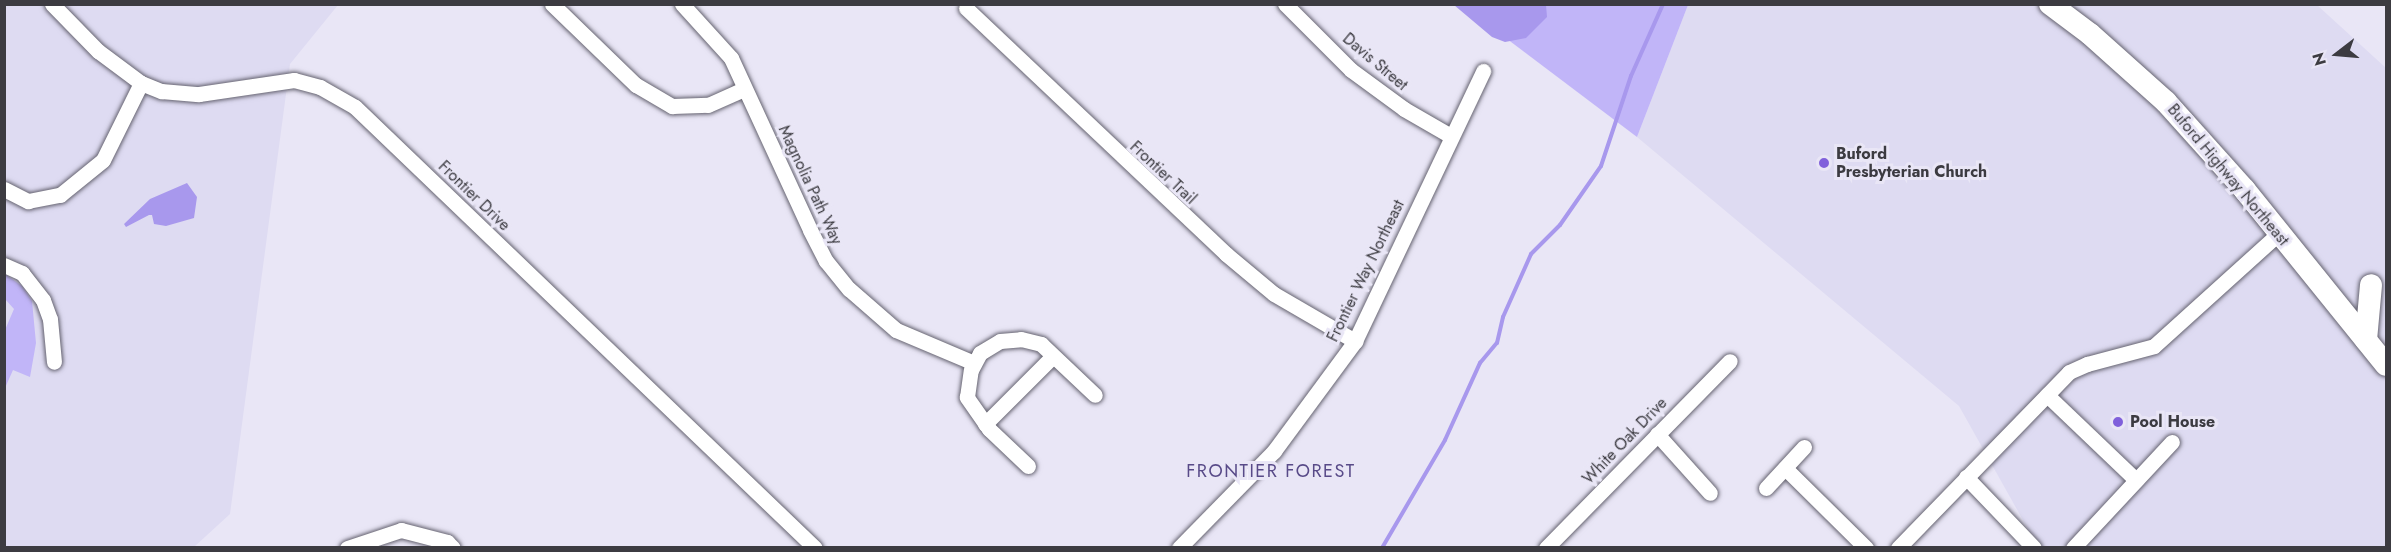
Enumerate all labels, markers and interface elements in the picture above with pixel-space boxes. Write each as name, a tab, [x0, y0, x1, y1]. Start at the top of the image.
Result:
north arrow	[2307, 24, 2367, 84]
street label: Davis Street	[1339, 29, 1411, 95]
text: N	[2306, 50, 2332, 68]
street label: Buford Highway Northeast	[2163, 100, 2293, 250]
street label: Magnolia Path Way	[774, 122, 846, 248]
street label: Frontier Trail	[1126, 137, 1200, 209]
place label: Buford Presbyterian Church	[1836, 144, 1987, 182]
marker: Buford Presbyterian Church	[1817, 156, 1831, 170]
street label: Frontier Drive	[434, 157, 514, 235]
street label: Frontier Way Northeast	[1323, 197, 1409, 345]
street label: White Oak Drive	[1579, 394, 1671, 488]
place label: Pool House	[2130, 412, 2215, 432]
marker: Pool House	[2111, 415, 2125, 429]
district label: FRONTIER FOREST	[1186, 460, 1356, 482]

